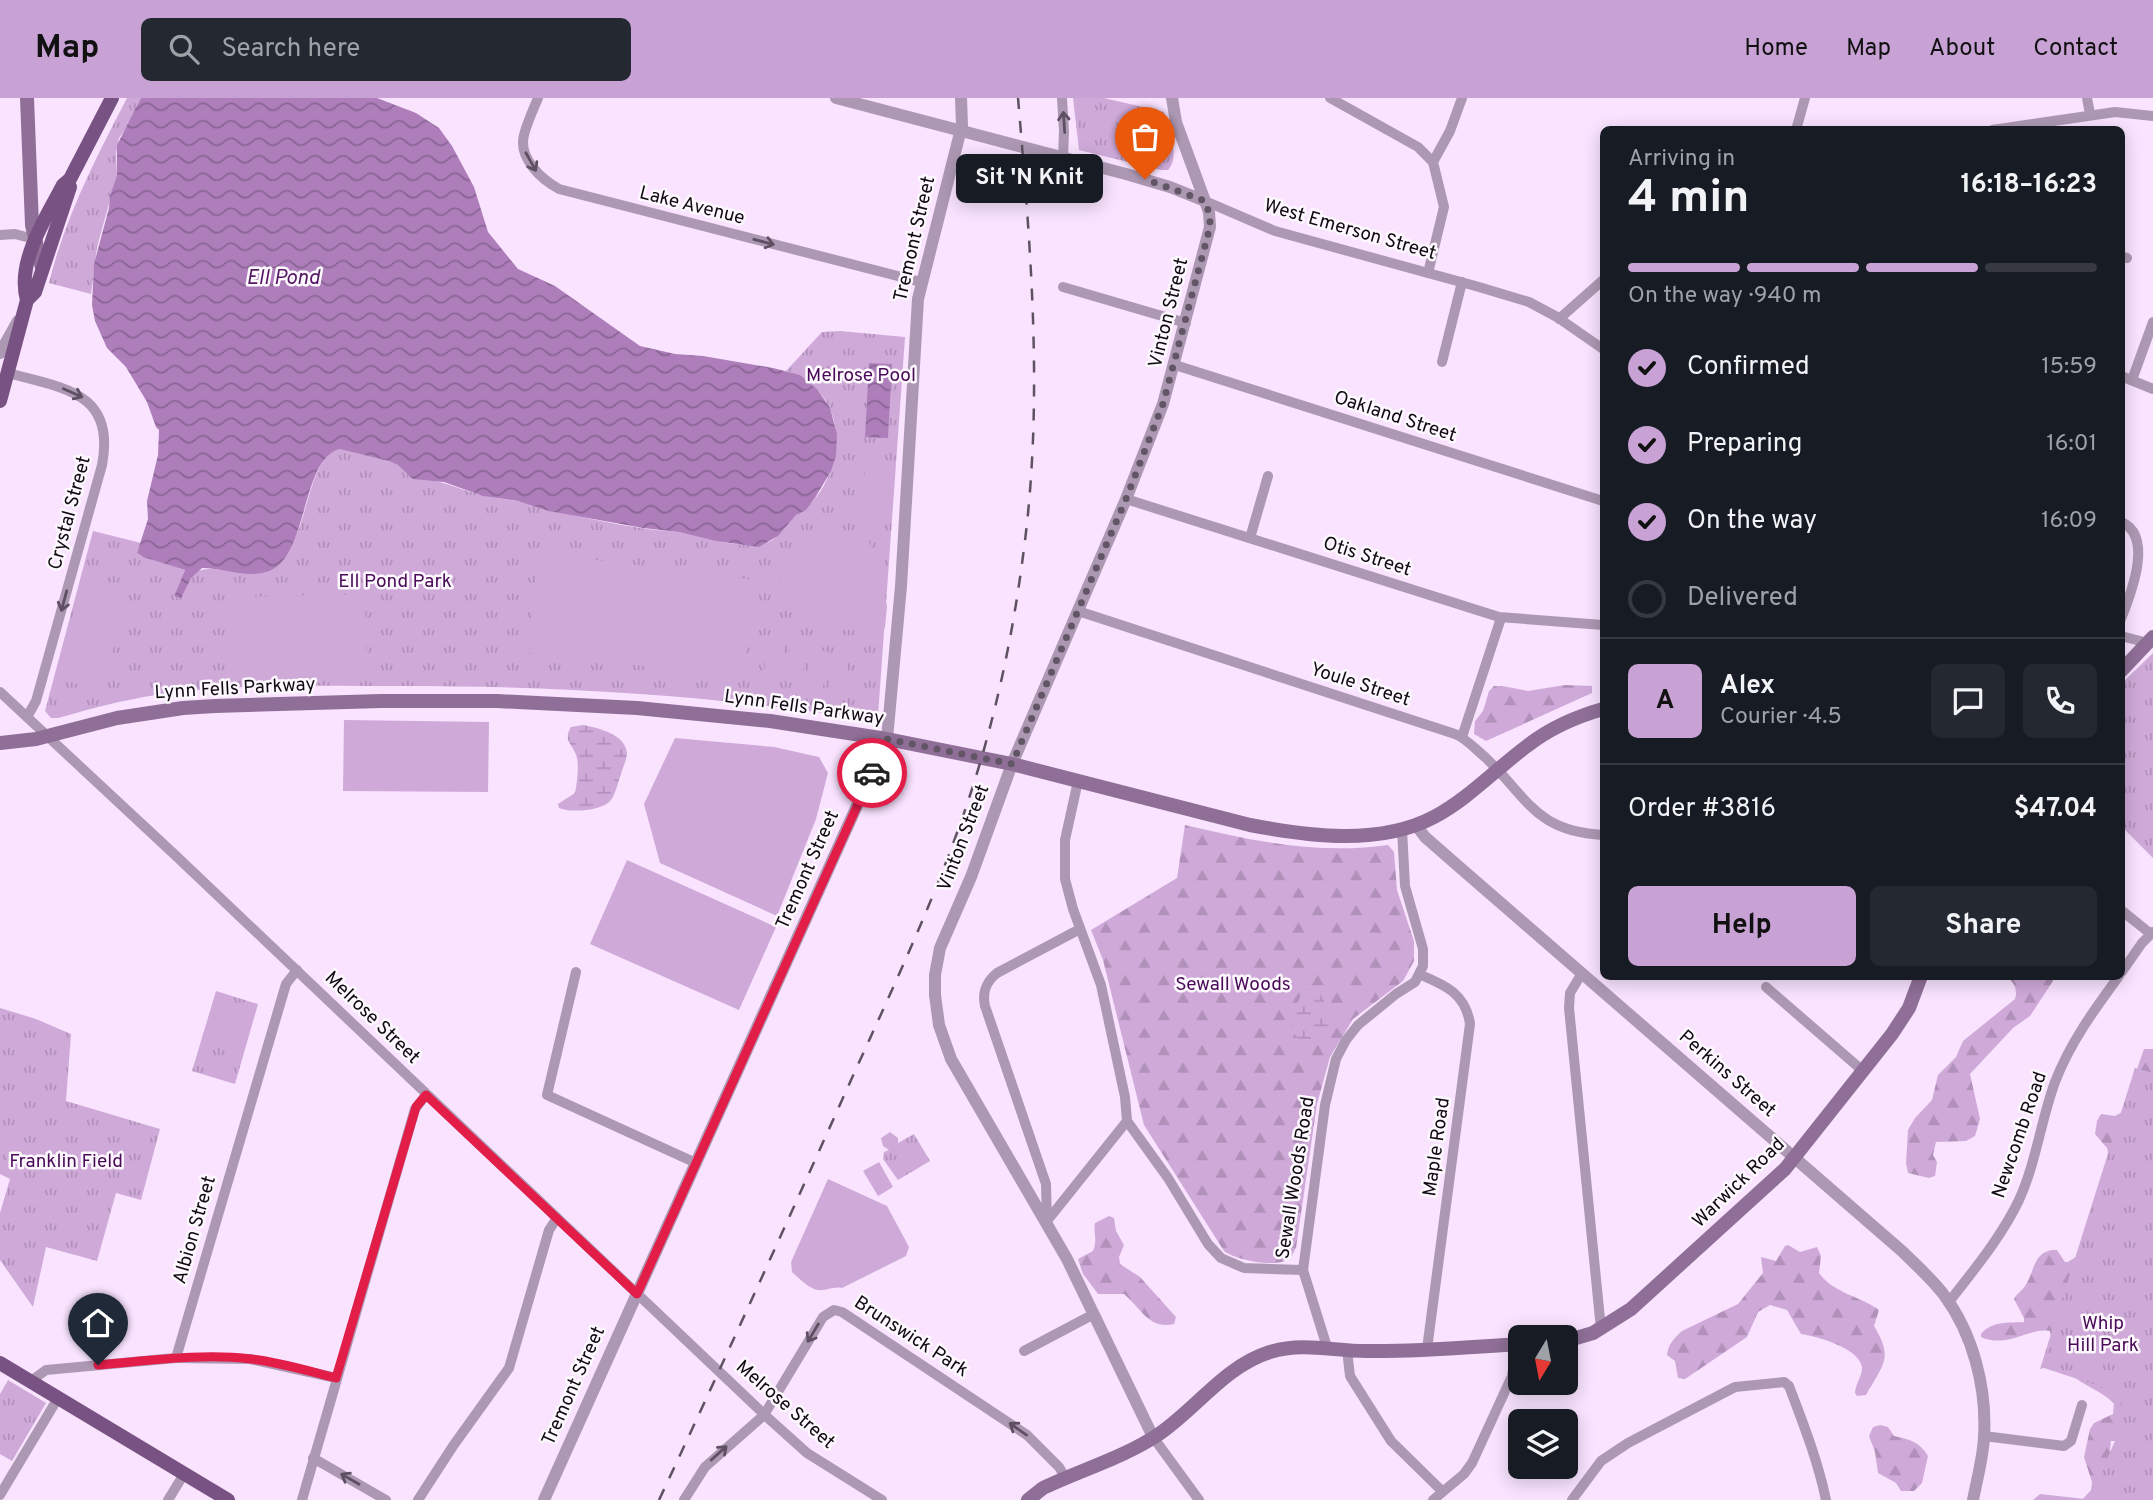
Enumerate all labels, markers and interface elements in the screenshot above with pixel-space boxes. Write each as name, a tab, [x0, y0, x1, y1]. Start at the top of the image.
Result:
search box	[141, 18, 631, 81]
text: Map	[35, 28, 99, 70]
icon: search	[165, 30, 203, 68]
text: Search here	[221, 33, 360, 66]
text: Home	[1744, 34, 1808, 64]
text: Map	[1846, 34, 1891, 64]
text: About	[1929, 34, 1995, 64]
text: Contact	[2033, 34, 2118, 64]
pin	[1115, 107, 1175, 179]
one-way arrow	[1057, 111, 1070, 134]
icon: bag	[1126, 118, 1164, 156]
text: Arriving in	[1628, 145, 1735, 174]
one-way arrow	[524, 151, 538, 171]
callout: Sit 'N Knit	[956, 154, 1103, 204]
text: Sit 'N Knit	[975, 164, 1084, 193]
text: 16:18–16:23	[1960, 169, 2097, 202]
text: 4 min	[1628, 170, 1750, 229]
street label: Tremont Street	[889, 174, 941, 304]
street label: Lake Avenue	[637, 181, 747, 231]
street label: West Emerson Street	[1261, 194, 1439, 266]
one-way arrow	[753, 236, 775, 249]
street label: Vinton Street	[1144, 255, 1194, 371]
water label: Ell Pond	[246, 265, 321, 292]
text: On the way · 940 m	[1628, 282, 1821, 311]
icon: check	[1628, 349, 1666, 387]
text: Confirmed	[1687, 351, 1810, 384]
text: 15:59	[2041, 353, 2097, 382]
park label: Melrose Pool	[806, 364, 916, 388]
street label: Oakland Street	[1331, 386, 1459, 448]
one-way arrow	[62, 387, 83, 400]
icon: check	[1628, 426, 1666, 464]
text: Preparing	[1687, 428, 1802, 461]
text: 16:01	[2046, 430, 2097, 459]
street label: Crystal Street	[43, 453, 97, 573]
icon: check	[1628, 503, 1666, 541]
text: On the way	[1687, 505, 1817, 538]
text: 16:09	[2041, 507, 2097, 536]
street label: Otis Street	[1320, 531, 1414, 583]
park label: Ell Pond Park	[338, 570, 452, 594]
text: Delivered	[1687, 582, 1798, 615]
one-way arrow	[57, 589, 70, 612]
street label: Youle Street	[1307, 658, 1413, 712]
button: chat	[1931, 664, 2005, 738]
button: phone	[2023, 664, 2097, 738]
text: Alex	[1720, 670, 1775, 703]
street label: Lynn Fells Parkway	[154, 673, 316, 705]
street label: Lynn Fells Parkway	[722, 685, 886, 731]
text: A	[1656, 685, 1674, 718]
text: Courier · 4.5	[1720, 703, 1842, 732]
courier	[837, 738, 907, 808]
icon: car	[853, 754, 891, 792]
street label: Vinton Street	[933, 781, 995, 895]
text: Order #3816	[1628, 793, 1776, 826]
text: $47.04	[2014, 793, 2097, 826]
street label: Tremont Street	[771, 807, 845, 933]
button: Help	[1628, 886, 1856, 966]
button: Share	[1870, 886, 2097, 966]
street label: Melrose Street	[319, 966, 425, 1070]
park label: Sewall Woods	[1175, 973, 1291, 997]
street label: Perkins Street	[1673, 1025, 1781, 1123]
street label: Newcomb Road	[1987, 1069, 2053, 1201]
street label: Sewall Woods Road	[1271, 1095, 1321, 1261]
street label: Maple Road	[1418, 1096, 1456, 1198]
street label: Warwick Road	[1688, 1133, 1790, 1233]
park label: Franklin Field	[9, 1150, 123, 1174]
street label: Albion Street	[168, 1173, 222, 1287]
street label: Brunswick Park	[849, 1291, 973, 1383]
pin	[68, 1293, 128, 1365]
icon: home	[79, 1304, 117, 1342]
park label: Whip Hill Park	[2067, 1312, 2139, 1358]
one-way arrow	[806, 1322, 820, 1342]
street label: Tremont Street	[537, 1323, 611, 1449]
north arrow	[1508, 1325, 1578, 1395]
map controls	[1508, 1325, 1578, 1479]
street label: Melrose Street	[731, 1355, 839, 1455]
button: layers	[1508, 1409, 1578, 1479]
one-way arrow	[1009, 1422, 1028, 1436]
one-way arrow	[710, 1445, 728, 1461]
one-way arrow	[340, 1472, 360, 1486]

